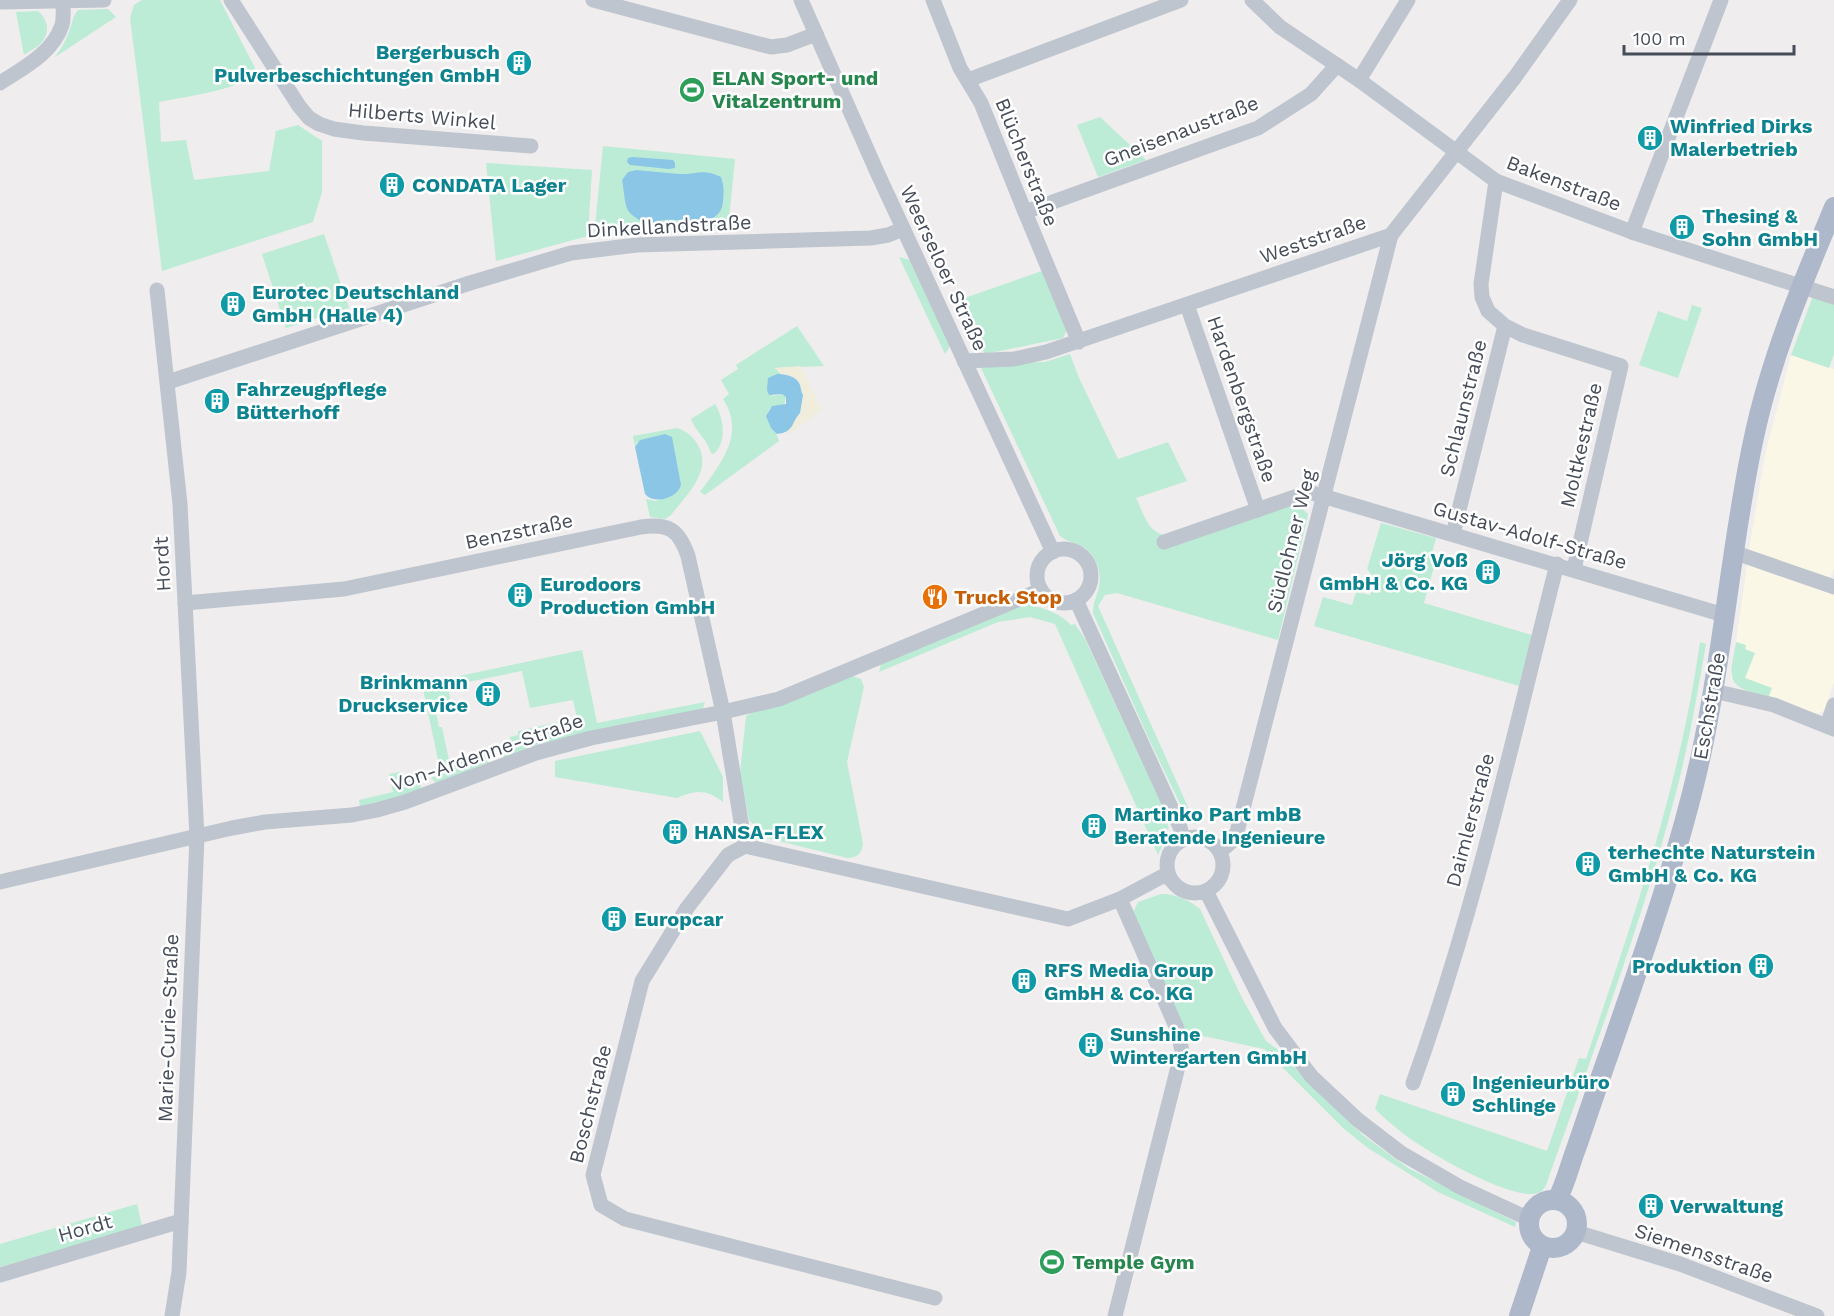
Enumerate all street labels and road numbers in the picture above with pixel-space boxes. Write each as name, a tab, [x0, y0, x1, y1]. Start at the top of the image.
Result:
street label: Gneisenaustraße	[1100, 90, 1262, 172]
street label: Blücherstraße	[990, 94, 1064, 230]
street label: Hilberts Winkel	[347, 98, 497, 134]
street label: Bakenstraße	[1503, 150, 1625, 216]
street label: Weerseloer Straße	[895, 181, 993, 355]
street label: Dinkellandstraße	[586, 210, 752, 242]
street label: Weststraße	[1257, 210, 1369, 268]
street label: Hardenbergstraße	[1202, 313, 1282, 485]
street label: Schlaunstraße	[1434, 337, 1492, 479]
street label: Moltkestraße	[1555, 380, 1607, 510]
street label: Südlohner Weg	[1262, 467, 1320, 615]
street label: Gustav-Adolf-Straße	[1430, 496, 1630, 574]
street label: Benzstraße	[463, 508, 575, 554]
street label: Hordt	[149, 535, 175, 592]
street label: Eschstraße	[1688, 650, 1730, 762]
street label: Von-Ardenne-Straße	[388, 708, 586, 796]
street label: Daimlerstraße	[1441, 750, 1499, 890]
street label: Marie-Curie-Straße	[153, 933, 183, 1123]
street label: Boschstraße	[564, 1042, 616, 1166]
street label: Hordt	[55, 1209, 115, 1247]
street label: Siemensstraße	[1631, 1218, 1777, 1288]

